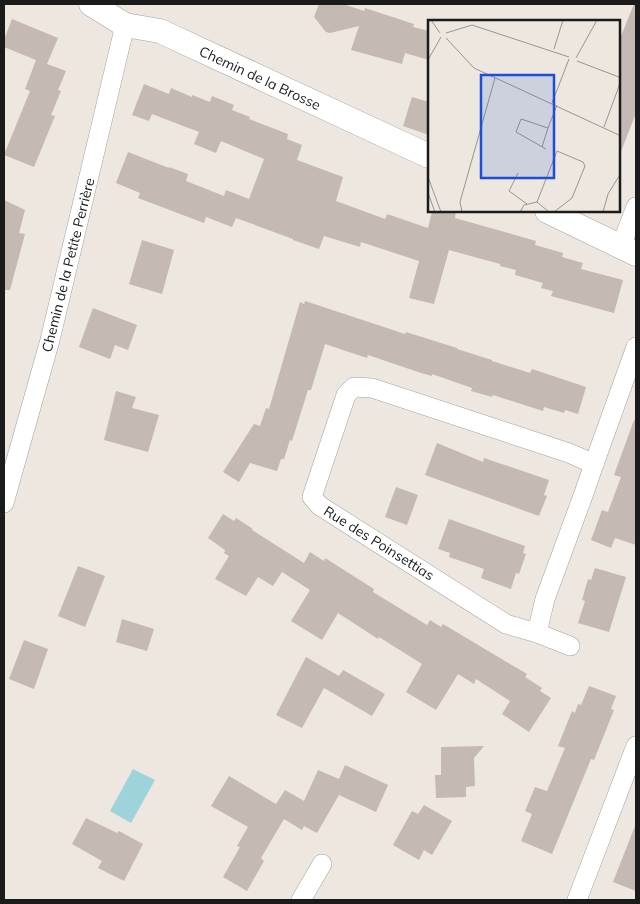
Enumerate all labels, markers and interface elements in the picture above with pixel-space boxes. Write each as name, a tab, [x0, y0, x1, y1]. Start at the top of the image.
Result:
inset map	[428, 20, 620, 212]
street label: Chemin de la Brosse	[196, 42, 324, 114]
street label: Chemin de la Petite Perrière	[38, 176, 98, 354]
street label: Rue des Poinsettias	[320, 502, 438, 584]

